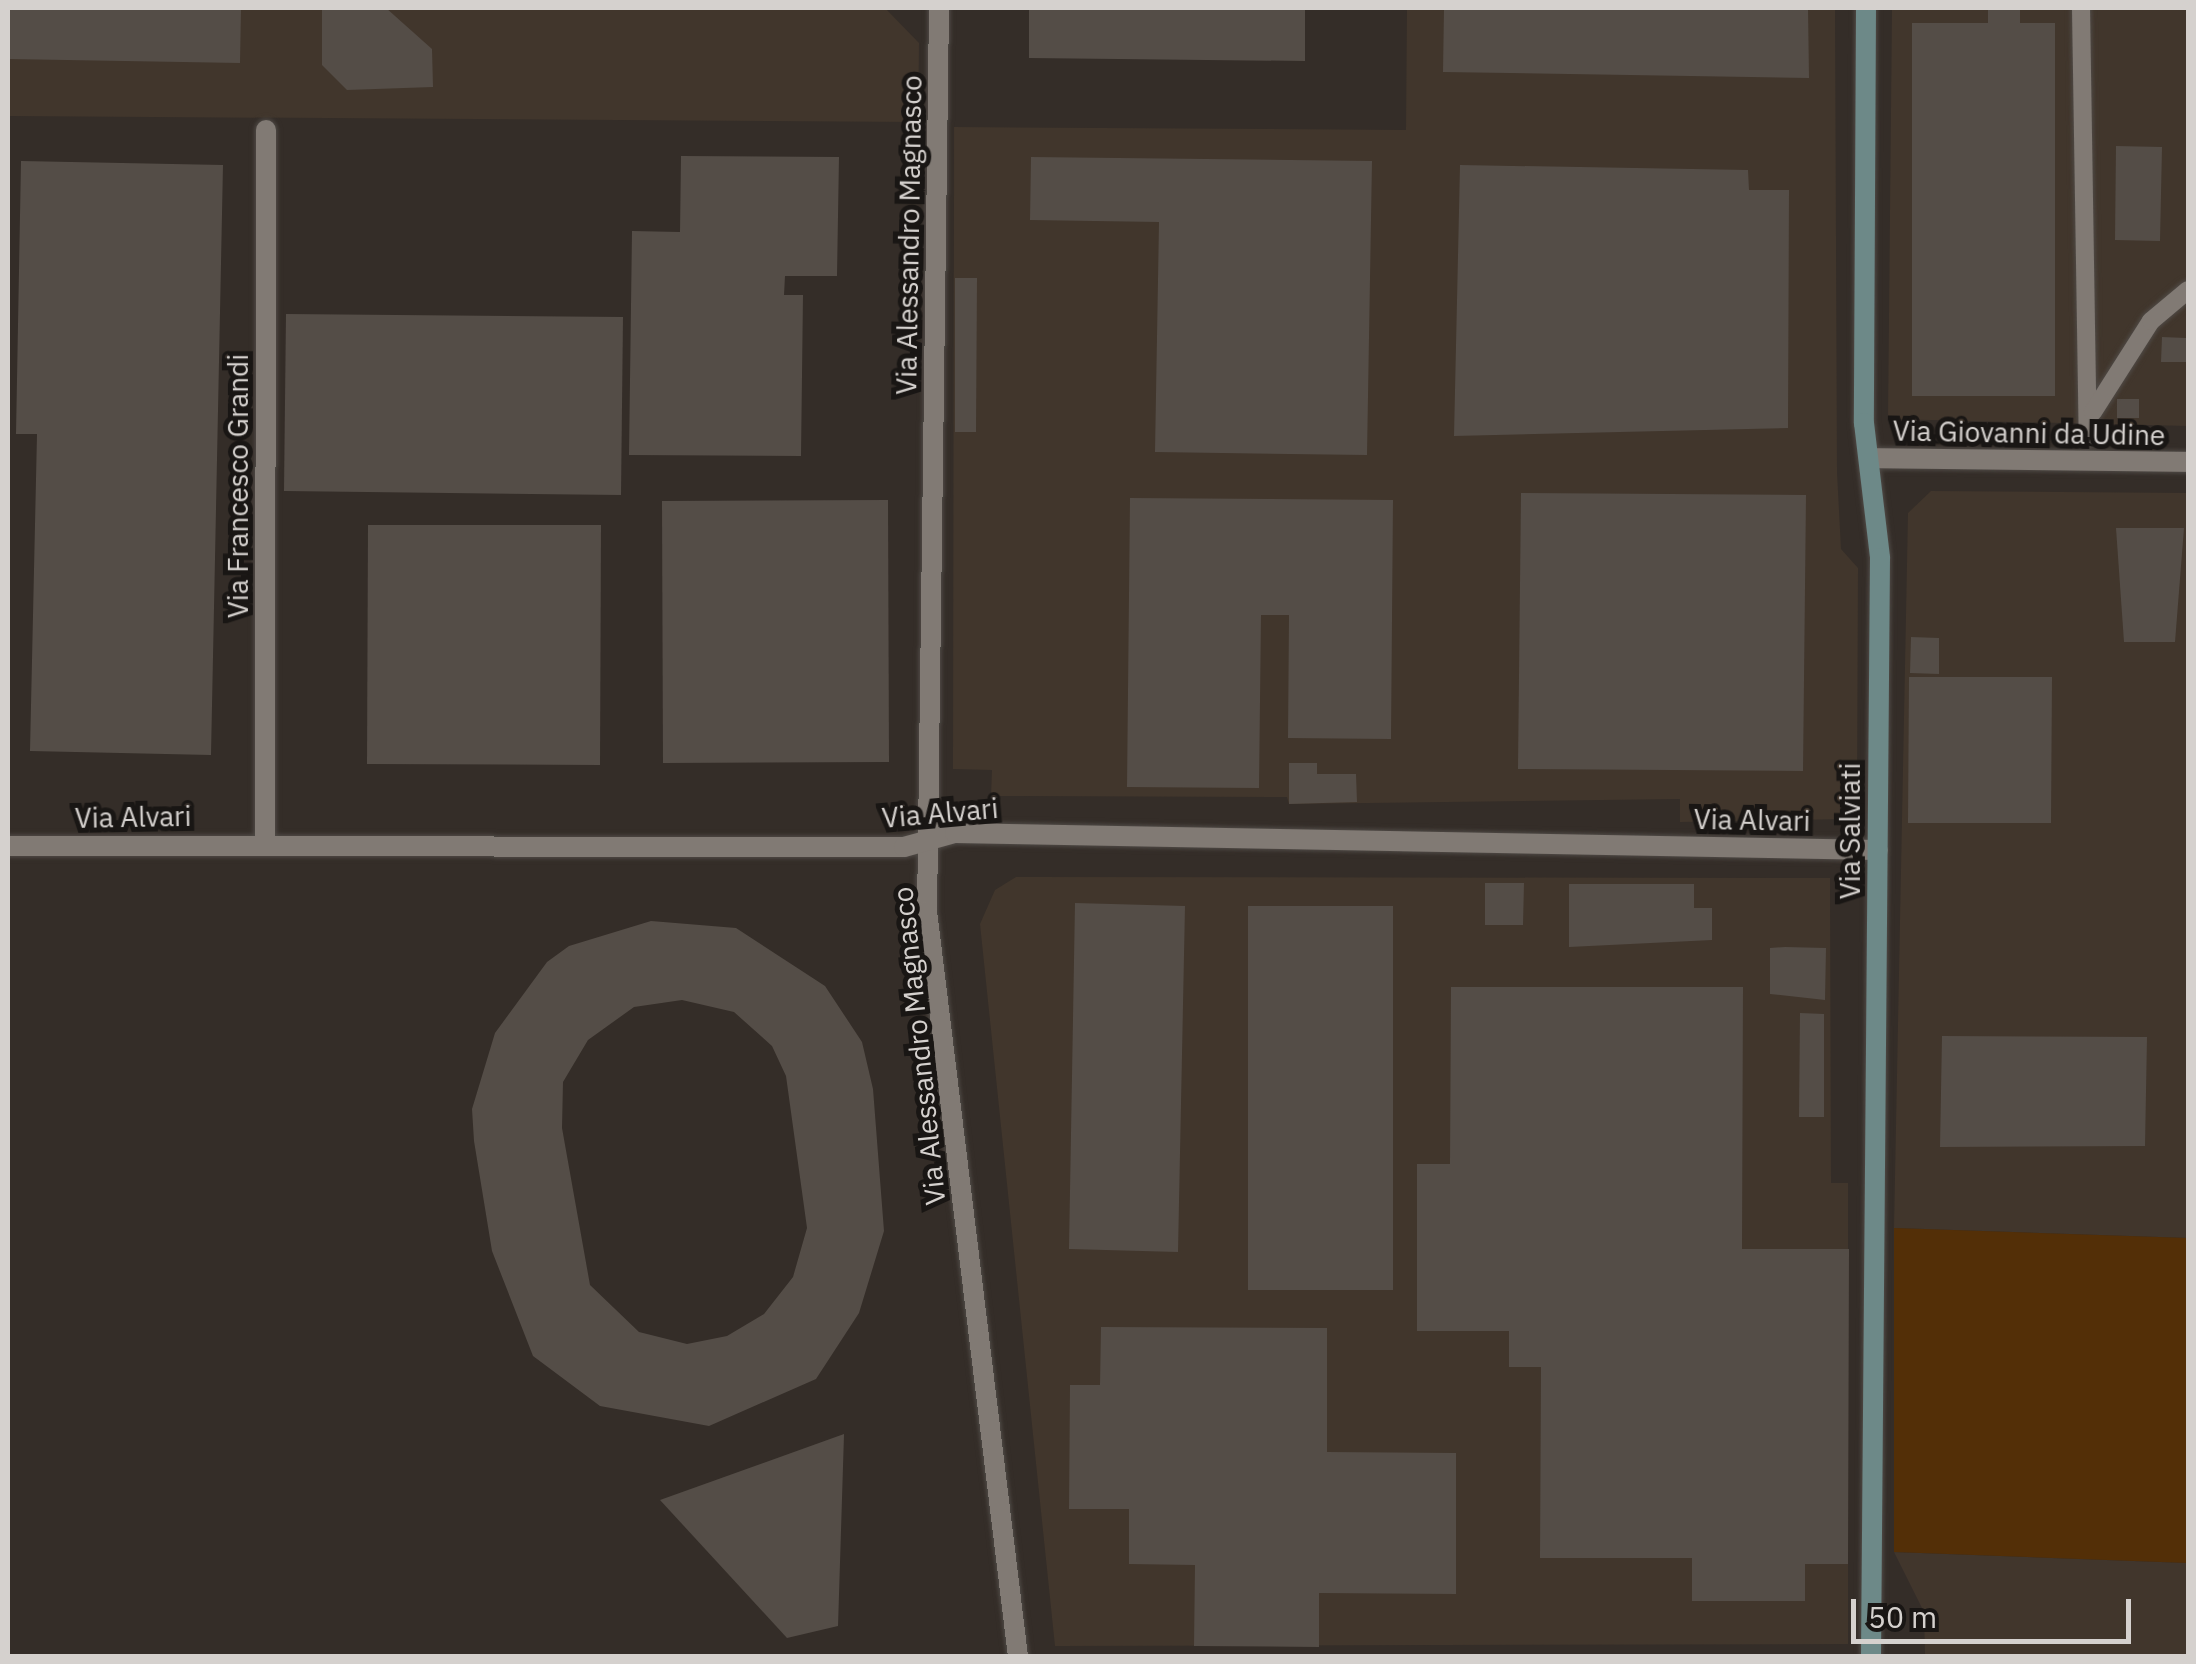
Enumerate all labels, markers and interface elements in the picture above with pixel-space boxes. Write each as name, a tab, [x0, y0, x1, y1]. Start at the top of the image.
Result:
street label: Via Alessandro Magnasco	[889, 75, 929, 395]
street label: Via Francesco Grandi	[221, 354, 255, 618]
street label: Via Giovanni da Udine	[1892, 414, 2166, 452]
street label: Via Salviati	[1833, 763, 1867, 899]
street label: Via Alvari	[880, 791, 1000, 835]
street label: Via Alvari	[74, 799, 192, 835]
street label: Via Alvari	[1693, 802, 1811, 838]
street label: Via Alessandro Magnasco	[886, 885, 952, 1207]
scale bar	[1856, 1579, 2136, 1641]
text: 50 m	[1868, 1597, 1937, 1636]

